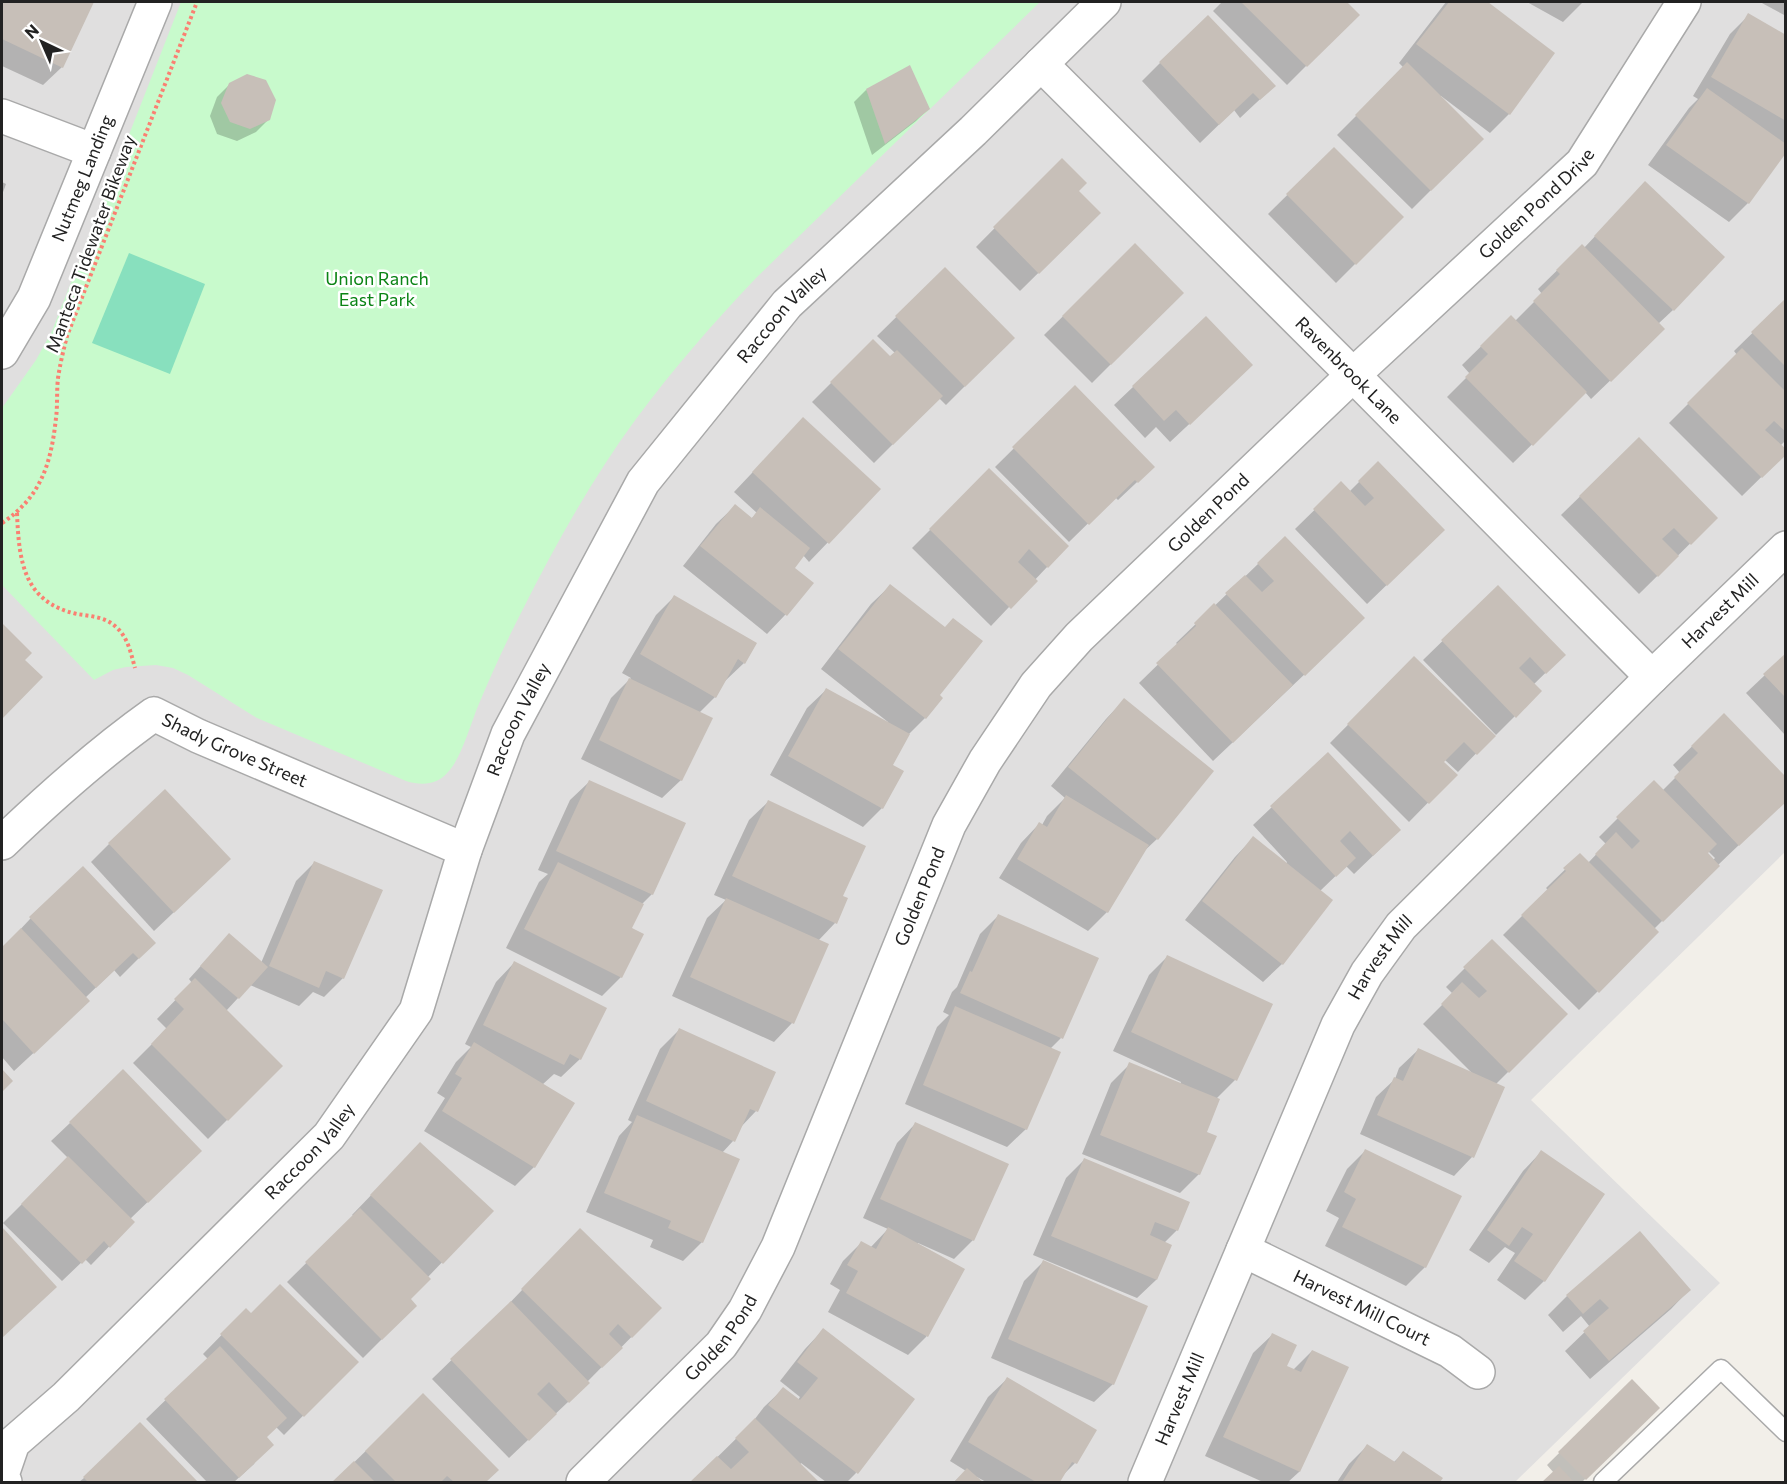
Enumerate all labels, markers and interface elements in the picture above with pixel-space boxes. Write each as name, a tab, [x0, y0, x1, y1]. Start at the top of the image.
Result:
north arrow	[12, 12, 72, 72]
text: N	[20, 20, 42, 42]
street label: Nutmeg Landing	[46, 111, 118, 244]
street label: Manteca Tidewater Bikeway	[40, 132, 140, 355]
street label: Golden Pond Drive	[1473, 144, 1598, 263]
street label: Raccoon Valley	[732, 261, 831, 367]
park label: Union Ranch East Park	[325, 267, 429, 310]
street label: Ravenbrook Lane	[1291, 312, 1407, 428]
street label: Golden Pond	[1162, 468, 1253, 557]
street label: Harvest Mill	[1676, 568, 1763, 653]
street label: Raccoon Valley	[481, 659, 554, 779]
street label: Shady Grove Street	[159, 708, 311, 791]
street label: Golden Pond	[889, 844, 949, 949]
street label: Harvest Mill	[1342, 909, 1416, 1003]
street label: Raccoon Valley	[260, 1098, 359, 1203]
street label: Harvest Mill Court	[1290, 1264, 1434, 1350]
street label: Golden Pond	[679, 1291, 761, 1385]
street label: Harvest Mill	[1150, 1349, 1208, 1448]

